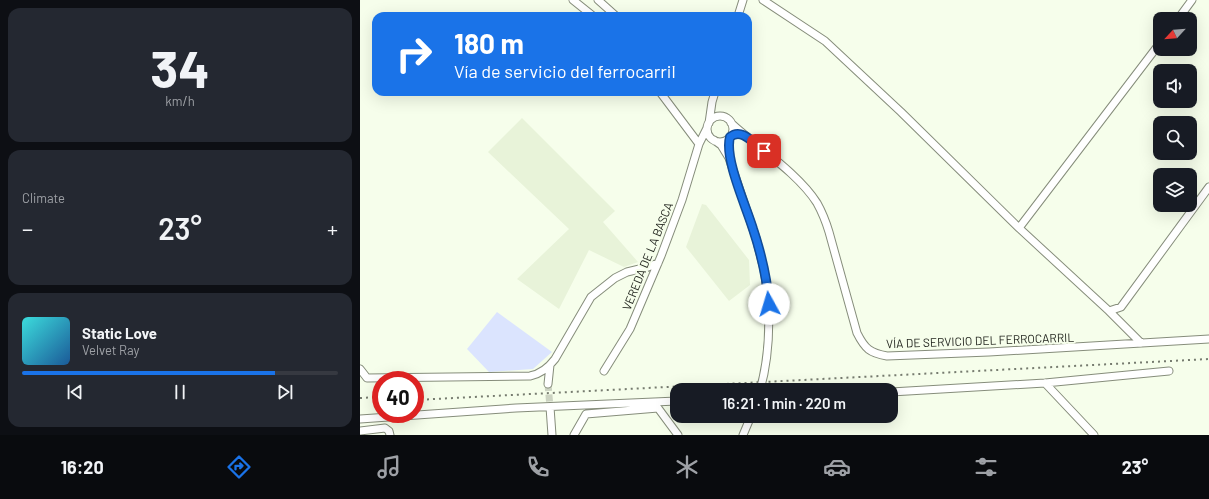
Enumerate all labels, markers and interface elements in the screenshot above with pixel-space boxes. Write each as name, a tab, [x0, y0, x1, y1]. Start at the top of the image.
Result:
north arrow	[1153, 12, 1197, 56]
map controls	[1153, 12, 1197, 212]
text: 180 m	[454, 26, 524, 60]
icon: right	[388, 28, 440, 80]
text: 34	[150, 36, 210, 98]
text: Vía de servicio del ferrocarril	[454, 60, 676, 82]
button: sound	[1153, 64, 1197, 108]
text: km/h	[165, 93, 195, 109]
button: search	[1153, 116, 1197, 160]
pin	[747, 134, 781, 168]
icon: arrive	[753, 140, 775, 162]
button: layers	[1153, 168, 1197, 212]
text: Climate	[22, 190, 65, 206]
street label: VEREDA DE LA BASCA	[619, 200, 675, 312]
text: 23°	[158, 210, 202, 246]
text: −	[22, 215, 33, 241]
text: +	[327, 215, 338, 241]
position arrow	[748, 283, 790, 325]
text: Static Love	[82, 324, 157, 342]
street label: VÍA DE SERVICIO DEL FERROCARRIL	[886, 330, 1074, 350]
text: Velvet Ray	[82, 342, 140, 358]
speed limit sign: 40	[372, 371, 424, 423]
icon: previous	[64, 381, 86, 403]
icon: pause	[169, 381, 191, 403]
icon: next	[274, 381, 296, 403]
text: 16:21 · 1 min · 220 m	[722, 394, 846, 412]
icon: directions	[225, 453, 253, 481]
icon: music	[375, 453, 403, 481]
icon: phone	[524, 453, 552, 481]
icon: climate	[673, 453, 701, 481]
icon: car	[823, 453, 851, 481]
icon: filters	[972, 453, 1000, 481]
text: 16:20	[61, 456, 104, 478]
text: 23°	[1122, 456, 1148, 478]

